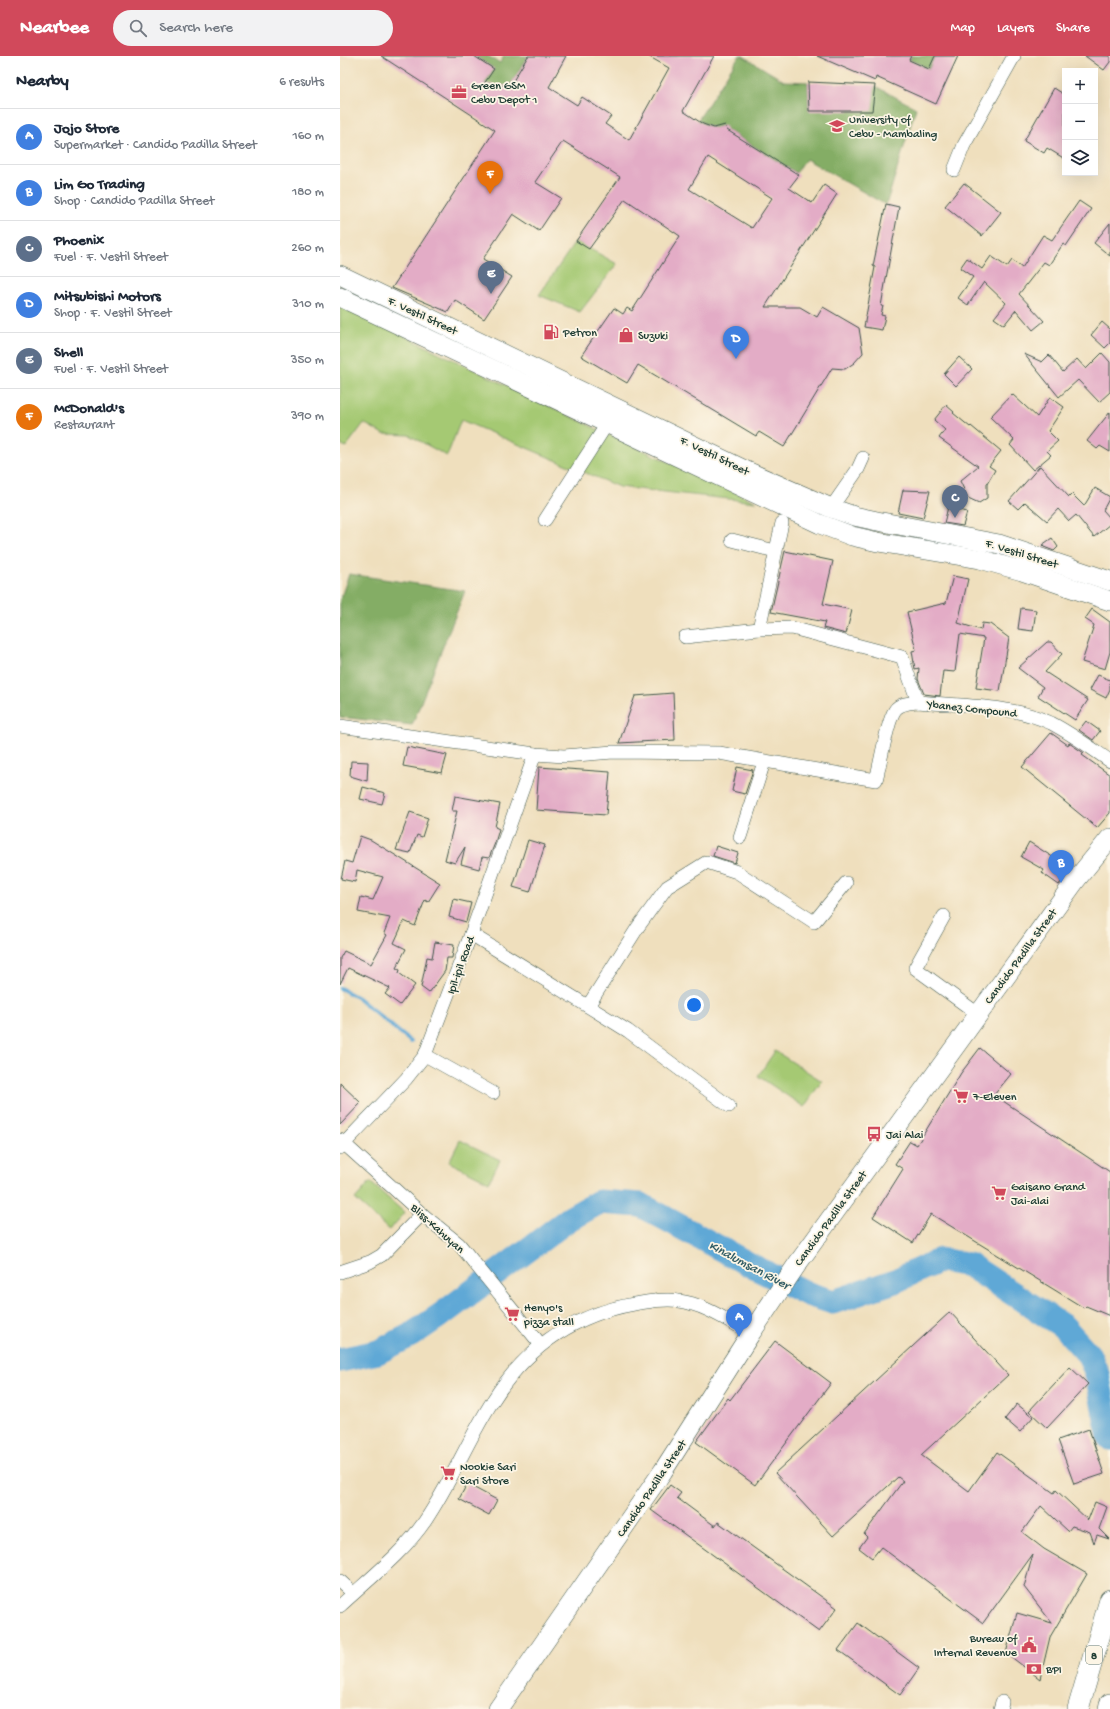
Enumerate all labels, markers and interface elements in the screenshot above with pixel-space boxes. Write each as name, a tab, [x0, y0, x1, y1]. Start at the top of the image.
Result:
search box	[113, 10, 393, 46]
text: Nearbee	[20, 17, 89, 40]
icon: search	[127, 17, 149, 39]
text: Search here	[159, 19, 233, 37]
text: Map	[951, 20, 975, 37]
text: Layers	[997, 20, 1034, 37]
text: Share	[1056, 20, 1090, 37]
map controls	[1062, 68, 1098, 176]
button: +	[1062, 68, 1098, 104]
text: Nearby	[16, 72, 69, 92]
text: 6 results	[279, 75, 324, 90]
place label: Green GSM Cebu Depot 1	[471, 80, 537, 108]
office icon: Green GSM Cebu Depot 1	[450, 83, 468, 101]
button: −	[1062, 104, 1098, 140]
place label: University of Cebu - Mambaling	[849, 114, 938, 142]
school or university icon: University of Cebu - Mambaling	[828, 117, 846, 135]
text: Jojo Store	[54, 120, 119, 138]
text: A	[25, 129, 33, 144]
text: 160 m	[292, 129, 324, 144]
text: Supermarket · Candido Padilla Street	[54, 138, 257, 153]
button: layers	[1062, 140, 1098, 176]
pin: F	[477, 161, 503, 194]
text: Lim Go Trading	[54, 176, 145, 194]
text: B	[26, 185, 32, 200]
text: 180 m	[292, 185, 324, 200]
text: Shop · Candido Padilla Street	[54, 194, 214, 209]
text: Phoenix	[54, 232, 104, 250]
text: C	[25, 241, 33, 256]
text: 260 m	[291, 241, 324, 256]
text: Fuel · F. Vestil Street	[54, 250, 168, 265]
pin: E	[478, 261, 504, 294]
text: Mitsubishi Motors	[54, 288, 161, 306]
street label: F. Vestil Street	[384, 294, 460, 339]
text: D	[25, 297, 33, 312]
text: 310 m	[292, 297, 324, 312]
text: Shop · F. Vestil Street	[54, 306, 172, 321]
fuel station icon: Petron	[542, 323, 560, 341]
shop icon: Suzuki	[617, 326, 635, 344]
pin: D	[723, 326, 749, 359]
place label: Petron	[562, 327, 597, 341]
place label: Suzuki	[638, 330, 668, 344]
text: Shell	[54, 344, 83, 362]
text: E	[25, 353, 33, 368]
text: 350 m	[291, 353, 324, 368]
text: Fuel · F. Vestil Street	[54, 362, 168, 377]
text: McDonald's	[54, 400, 124, 418]
text: F	[26, 409, 32, 424]
text: 390 m	[291, 409, 324, 424]
text: Restaurant	[54, 418, 114, 433]
street label: F. Vestil Street	[676, 434, 752, 480]
pin: C	[942, 485, 968, 518]
street label: F. Vestil Street	[983, 537, 1060, 573]
street label: Ybanez Compound	[925, 698, 1018, 722]
pin: B	[1048, 850, 1074, 883]
street label: Candido Padilla Street	[982, 906, 1062, 1008]
street label: Ipil-ipil Road	[445, 934, 479, 997]
your location	[684, 995, 704, 1015]
supermarket icon: 7-Eleven	[952, 1087, 970, 1105]
place label: 7-Eleven	[972, 1091, 1017, 1105]
bus stop icon: Jai Alai	[865, 1125, 883, 1143]
place label: Jai Alai	[886, 1129, 924, 1143]
street label: Candido Padilla Street	[792, 1168, 872, 1270]
place label: Gaisano Grand Jai-alai	[1011, 1181, 1086, 1209]
supermarket icon: Gaisano Grand Jai-alai	[990, 1184, 1008, 1202]
street label: Bliss-Kahuyan	[406, 1201, 467, 1258]
water label: Kinalumsan River	[706, 1239, 794, 1295]
place label: Henyo's pizza stall	[523, 1302, 574, 1330]
pin: A	[726, 1304, 752, 1337]
supermarket icon: Henyo's pizza stall	[503, 1305, 521, 1323]
street label: Candido Padilla Street	[615, 1437, 691, 1540]
place label: Nookie Sari Sari Store	[460, 1461, 517, 1489]
supermarket icon: Nookie Sari Sari Store	[439, 1464, 457, 1482]
place label: Bureau of Internal Revenue	[934, 1633, 1018, 1661]
public building icon: Bureau of Internal Revenue	[1020, 1636, 1038, 1654]
road number: 8	[1086, 1646, 1102, 1664]
bank icon: BPI	[1025, 1660, 1043, 1678]
place label: BPI	[1045, 1664, 1062, 1678]

